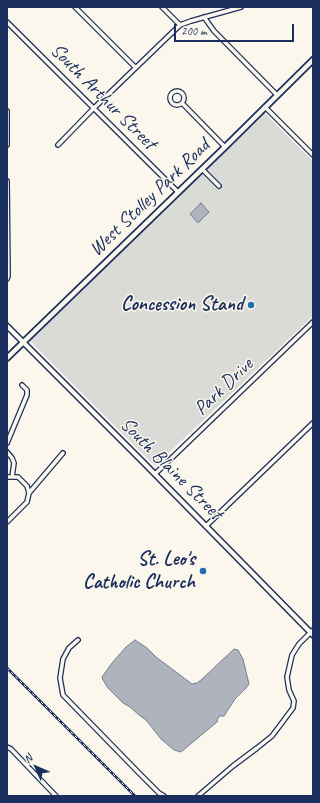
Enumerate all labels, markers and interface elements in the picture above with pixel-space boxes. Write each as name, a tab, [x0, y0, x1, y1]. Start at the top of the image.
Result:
scale bar	[176, 16, 296, 42]
text: 200 m	[181, 23, 207, 39]
street label: South Arthur Street	[45, 39, 161, 155]
street label: West Stolley Park Road	[85, 134, 215, 262]
place label: Concession Stand	[121, 293, 243, 317]
marker: Concession Stand	[246, 300, 256, 310]
street label: Park Drive	[190, 353, 258, 421]
street label: South Blaine Street	[115, 413, 227, 525]
place label: St. Leo's Catholic Church	[83, 548, 195, 595]
marker: St. Leo's Catholic Church	[198, 566, 208, 576]
north arrow	[16, 747, 56, 787]
text: N	[20, 751, 35, 766]

